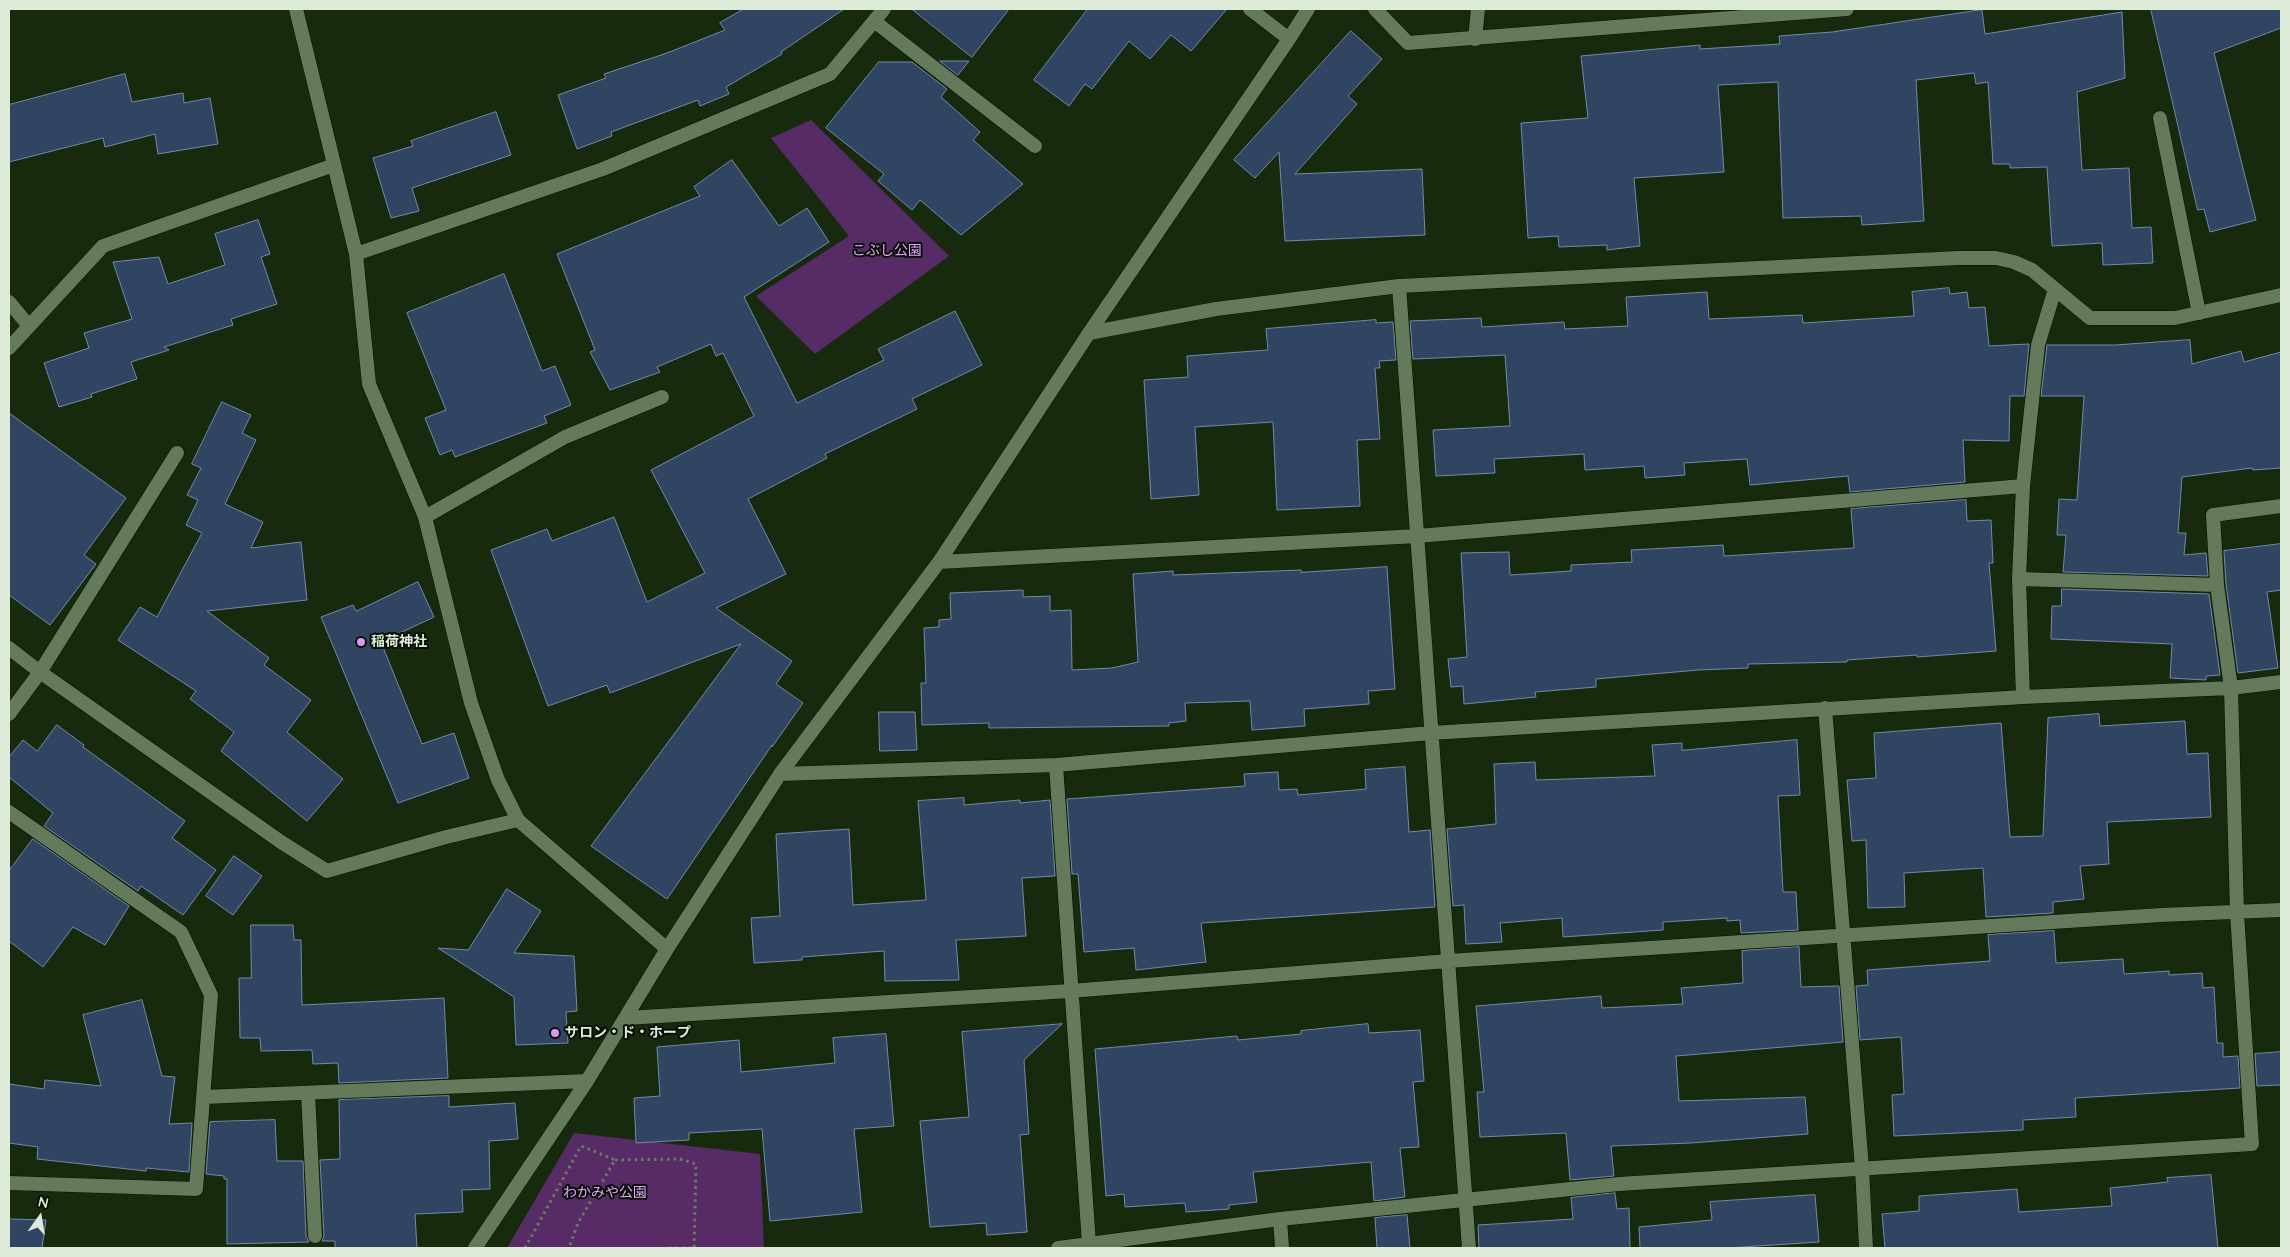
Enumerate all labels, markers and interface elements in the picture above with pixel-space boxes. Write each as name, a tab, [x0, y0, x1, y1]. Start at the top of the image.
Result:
park label: こぶし公園	[852, 243, 922, 259]
place label: 稲荷神社	[371, 634, 427, 650]
marker: 稲荷神社	[355, 636, 367, 648]
place label: サロン・ド・ホープ	[565, 1025, 691, 1041]
marker: サロン・ド・ホープ	[549, 1027, 561, 1039]
park label: わかみや公園	[563, 1185, 647, 1201]
north arrow	[15, 1192, 65, 1242]
text: N	[36, 1192, 50, 1212]

